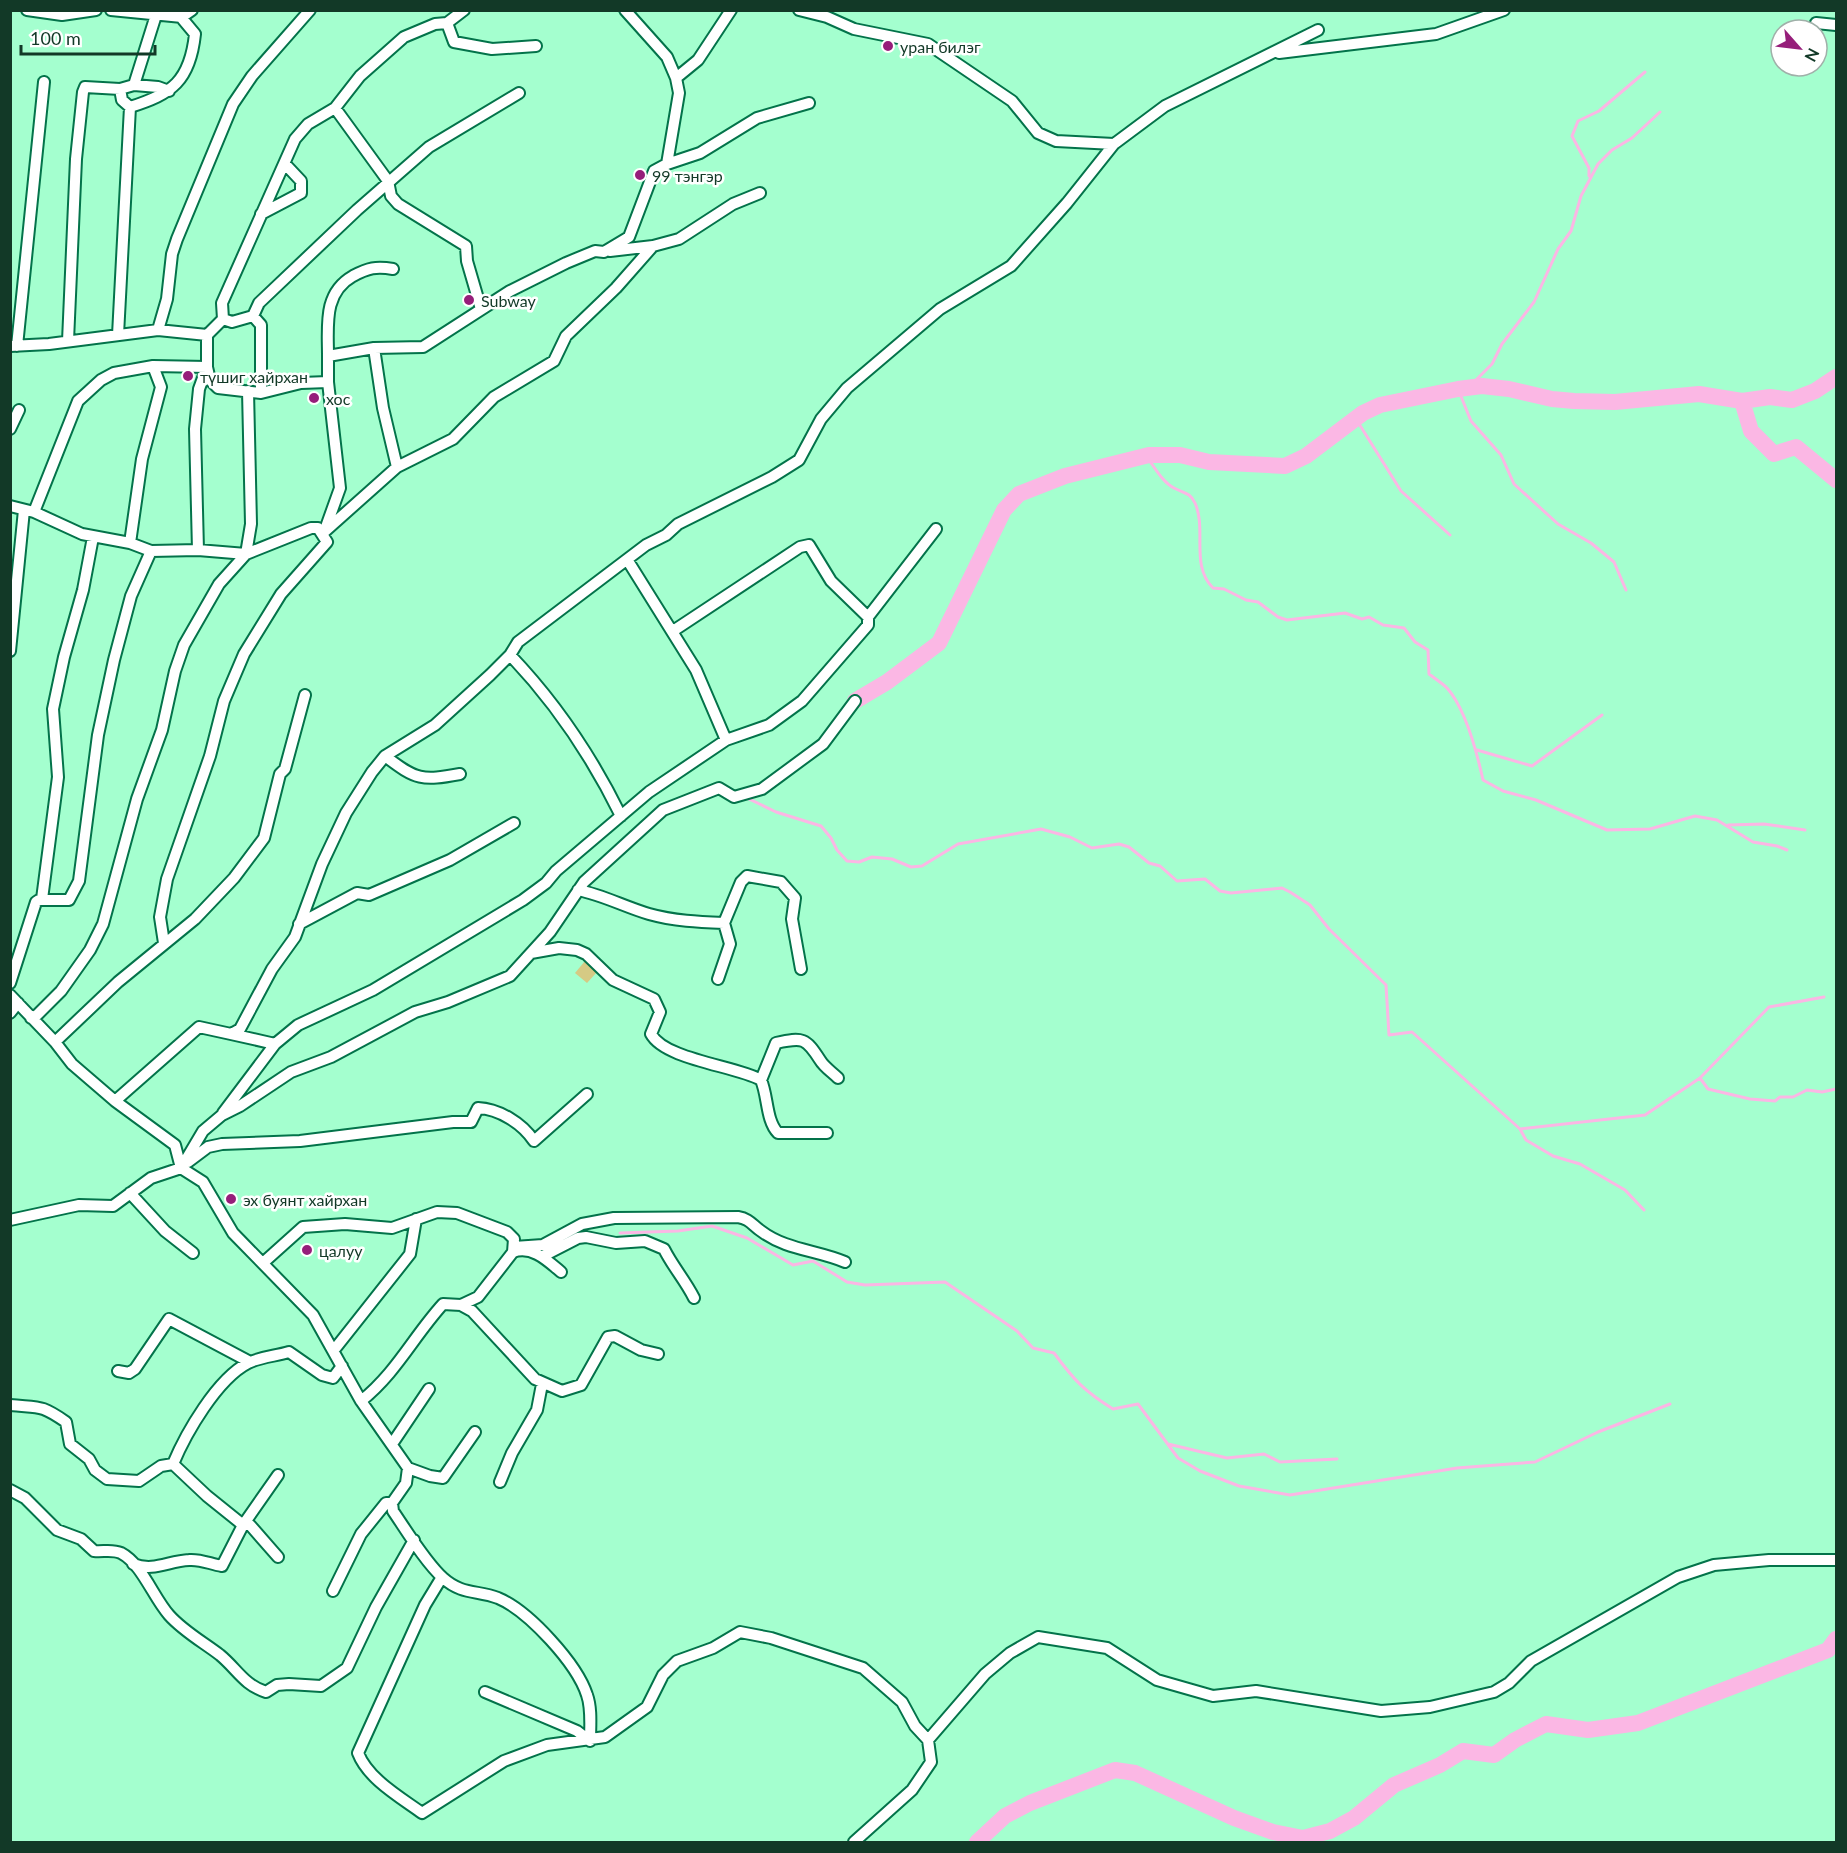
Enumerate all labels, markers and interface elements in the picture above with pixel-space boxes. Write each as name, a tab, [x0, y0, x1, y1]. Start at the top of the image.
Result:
scale bar	[21, 18, 154, 56]
north arrow	[1769, 18, 1829, 78]
text: 100 m	[30, 27, 81, 49]
place label: уран билэг	[900, 37, 981, 56]
marker: уран билэг	[881, 39, 895, 53]
text: N	[1801, 45, 1824, 65]
place label: 99 тэнгэр	[652, 166, 723, 185]
marker: 99 тэнгэр	[633, 168, 647, 182]
place label: Subway	[481, 291, 537, 310]
marker: Subway	[462, 293, 476, 307]
place label: түшиг хайрхан	[200, 367, 308, 386]
marker: түшиг хайрхан	[181, 369, 195, 383]
place label: хос	[326, 389, 351, 408]
marker: хос	[307, 391, 321, 405]
place label: эх буянт хайрхан	[243, 1190, 367, 1209]
marker: эх буянт хайрхан	[224, 1192, 238, 1206]
place label: цалуу	[319, 1241, 363, 1260]
marker: цалуу	[300, 1243, 314, 1257]

